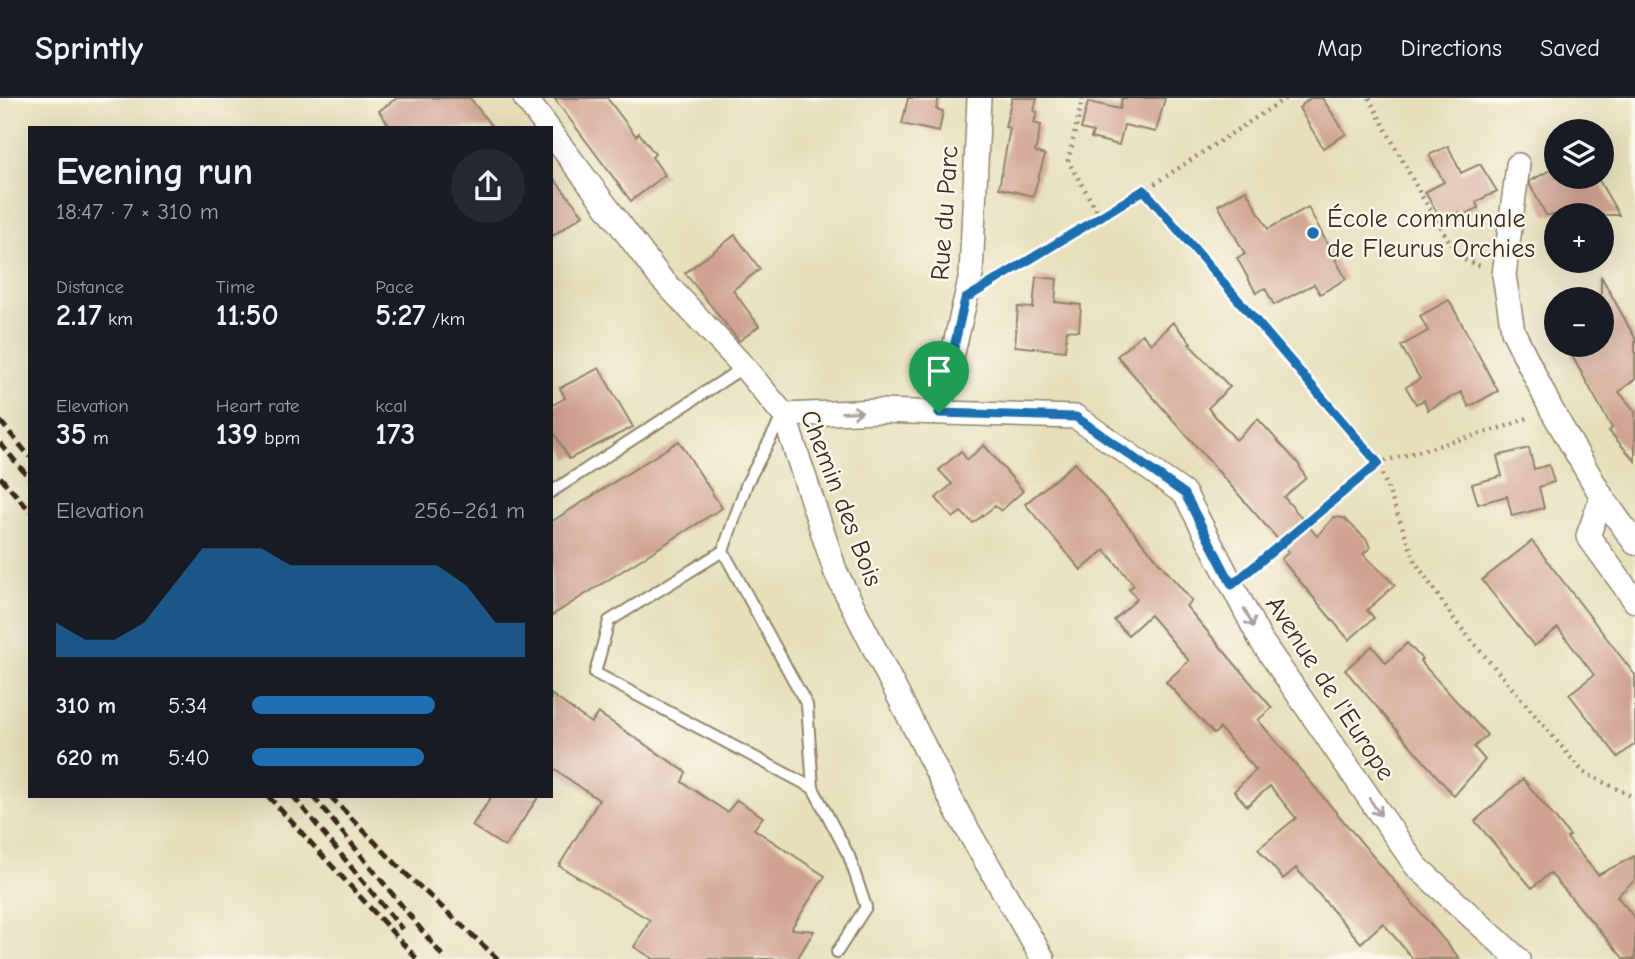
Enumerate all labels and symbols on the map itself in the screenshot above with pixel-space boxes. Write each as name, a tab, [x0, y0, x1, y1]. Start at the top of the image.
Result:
street label: Rue du Parc	[925, 145, 965, 282]
place label: École communale de Fleurus Orchies	[1327, 203, 1535, 264]
marker: École communale de Fleurus Orchies	[1305, 225, 1321, 241]
pin	[909, 341, 969, 413]
street label: Chemin des Bois	[794, 406, 888, 591]
one-way arrow	[840, 406, 863, 419]
street label: Avenue de l'Europe	[1259, 591, 1401, 786]
one-way arrow	[1243, 607, 1257, 628]
one-way arrow	[1368, 797, 1383, 816]

